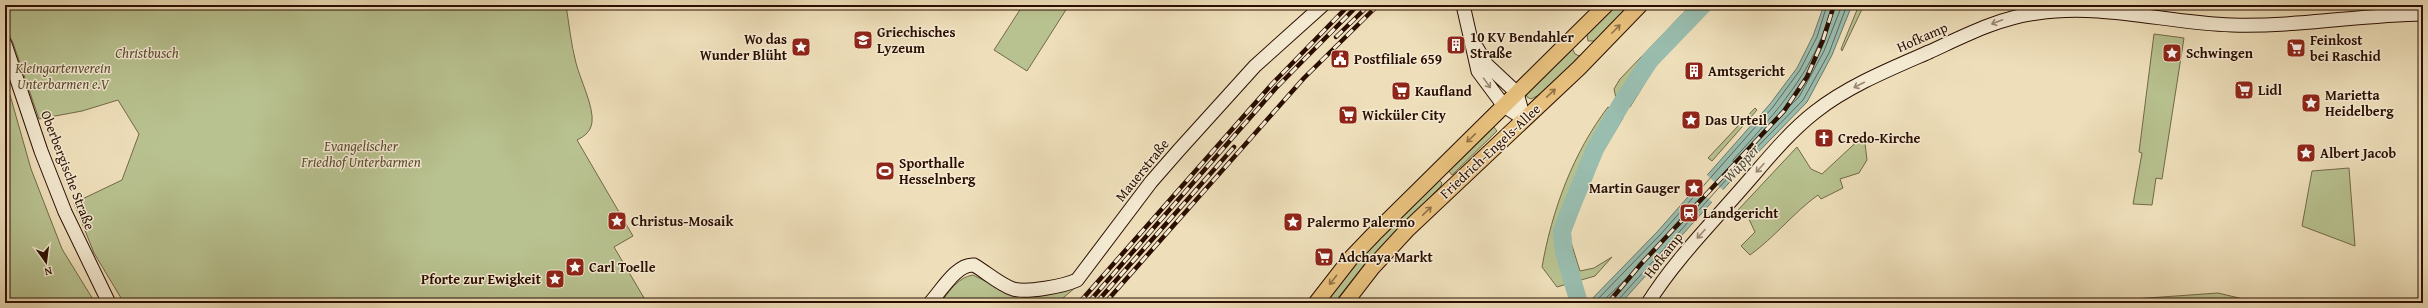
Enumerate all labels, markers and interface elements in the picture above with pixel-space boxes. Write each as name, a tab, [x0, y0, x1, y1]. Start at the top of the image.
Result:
street label: Hofkamp	[1893, 17, 1951, 57]
one-way arrow	[1992, 19, 2004, 27]
place label: Griechisches Lyzeum	[877, 22, 955, 58]
one-way arrow	[1610, 25, 1620, 35]
place label: 10 KV Bendahler Straße	[1470, 27, 1574, 63]
place label: Wo das Wunder Blüht	[700, 29, 788, 65]
school or university icon: Griechisches Lyzeum	[852, 29, 874, 51]
place label: Feinkost bei Raschid	[2310, 30, 2381, 66]
building icon: 10 KV Bendahler Straße	[1445, 34, 1467, 56]
place icon: Wo das Wunder Blüht	[790, 36, 812, 58]
supermarket icon: Feinkost bei Raschid	[2285, 37, 2307, 59]
place icon: Schwingen	[2161, 42, 2183, 64]
park label: Christbusch	[115, 43, 179, 63]
place label: Schwingen	[2186, 43, 2254, 63]
public building icon: Postfiliale 659	[1329, 48, 1351, 70]
place label: Postfiliale 659	[1354, 49, 1442, 69]
park label: Kleingartenverein Unterbarmen e.V	[14, 58, 111, 94]
building icon: Amtsgericht	[1683, 60, 1705, 82]
place label: Amtsgericht	[1708, 61, 1786, 81]
one-way arrow	[1483, 78, 1491, 89]
supermarket icon: Lidl	[2233, 79, 2255, 101]
supermarket icon: Kaufland	[1390, 80, 1412, 102]
place label: Lidl	[2258, 80, 2283, 100]
place label: Kaufland	[1415, 81, 1472, 101]
one-way arrow	[1853, 82, 1865, 89]
place label: Marietta Heidelberg	[2325, 85, 2394, 121]
one-way arrow	[1546, 89, 1556, 98]
place icon: Marietta Heidelberg	[2300, 92, 2322, 114]
street label: Friedrich-Engels-Allee	[1435, 99, 1545, 203]
supermarket icon: Wicküler City	[1337, 104, 1359, 126]
place label: Wicküler City	[1362, 105, 1447, 125]
street label: Oberbergische Straße	[36, 107, 100, 233]
place icon: Das Urteil	[1680, 109, 1702, 131]
place label: Das Urteil	[1705, 110, 1768, 130]
church icon: Credo-Kirche	[1813, 127, 1835, 149]
place label: Credo-Kirche	[1838, 128, 1920, 148]
one-way arrow	[1466, 133, 1476, 143]
street label: Mauerstraße	[1110, 134, 1174, 206]
park label: Evangelischer Friedhof Unterbarmen	[300, 136, 421, 172]
water label: Wupper	[1718, 139, 1764, 187]
place icon: Albert Jacob	[2295, 142, 2317, 164]
place label: Albert Jacob	[2320, 143, 2397, 163]
place label: Sporthalle Hesselnberg	[899, 153, 976, 189]
sports icon: Sporthalle Hesselnberg	[874, 160, 896, 182]
one-way arrow	[1756, 163, 1765, 173]
place icon: Martin Gauger	[1683, 177, 1705, 199]
place label: Martin Gauger	[1589, 178, 1681, 198]
station icon: Landgericht	[1678, 202, 1700, 224]
place label: Landgericht	[1703, 203, 1779, 223]
one-way arrow	[1422, 206, 1432, 216]
place icon: Christus-Mosaik	[606, 210, 628, 232]
place label: Christus-Mosaik	[631, 211, 734, 231]
place icon: Palermo Palermo	[1282, 211, 1304, 233]
place label: Palermo Palermo	[1307, 212, 1415, 232]
street label: Hofkamp	[1639, 227, 1688, 282]
one-way arrow	[1696, 229, 1706, 239]
north arrow	[26, 242, 66, 282]
supermarket icon: Adchaya Markt	[1313, 246, 1335, 268]
place label: Adchaya Markt	[1338, 247, 1434, 267]
place icon: Carl Toelle	[564, 256, 586, 278]
place label: Carl Toelle	[589, 257, 656, 277]
text: N	[42, 263, 54, 281]
place icon: Pforte zur Ewigkeit	[544, 268, 566, 290]
place label: Pforte zur Ewigkeit	[421, 269, 542, 289]
one-way arrow	[1329, 275, 1338, 286]

